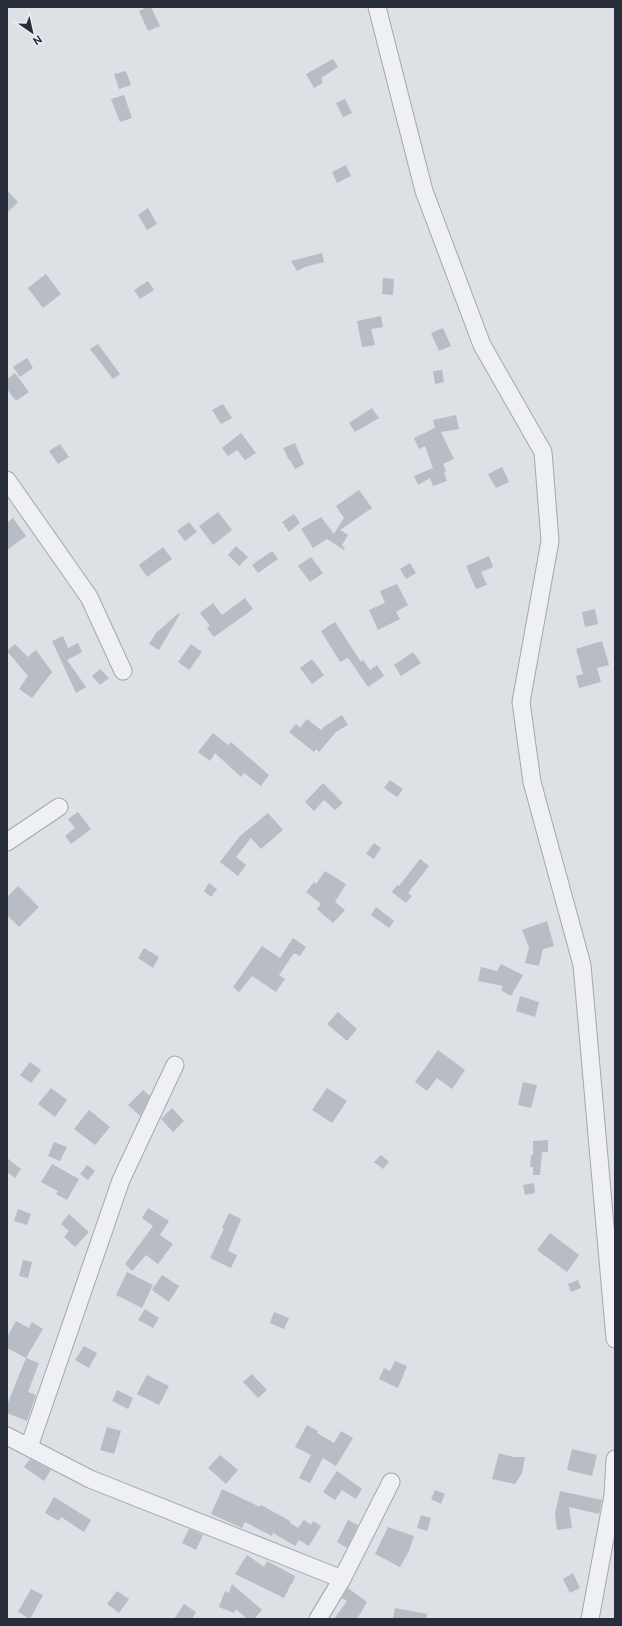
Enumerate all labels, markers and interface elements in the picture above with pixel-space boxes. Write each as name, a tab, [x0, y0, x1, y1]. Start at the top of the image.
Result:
north arrow	[12, 12, 52, 52]
text: N	[31, 33, 44, 48]

